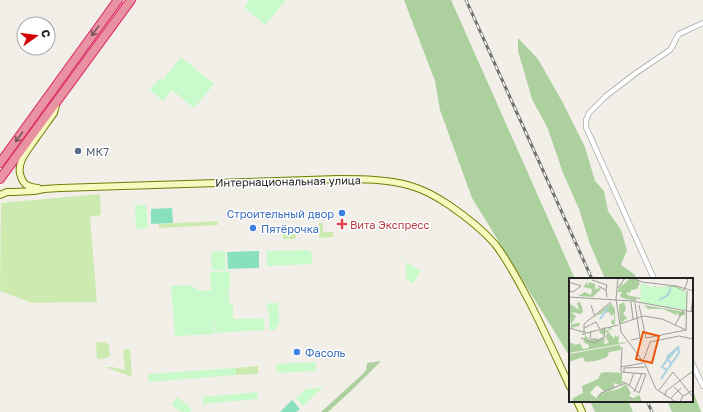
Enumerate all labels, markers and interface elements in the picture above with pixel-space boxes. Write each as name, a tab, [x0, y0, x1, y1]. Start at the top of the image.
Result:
north arrow	[16, 16, 56, 56]
one-way arrow	[91, 26, 99, 37]
text: С	[39, 28, 53, 39]
one-way arrow	[15, 131, 23, 142]
place label: МК7	[86, 145, 109, 158]
marker: МК7	[73, 146, 83, 156]
street label: Интернациональная улица	[215, 173, 361, 189]
place label: Строительный двор	[227, 207, 334, 220]
marker: Строительный двор	[337, 208, 347, 218]
place label: Вита Экспресс	[350, 218, 430, 231]
marker: Вита Экспресс	[337, 219, 347, 229]
place label: Пятёрочка	[261, 222, 319, 235]
marker: Пятёрочка	[248, 223, 258, 233]
inset map	[569, 278, 693, 402]
place label: Фасоль	[305, 346, 346, 359]
marker: Фасоль	[292, 347, 302, 357]

